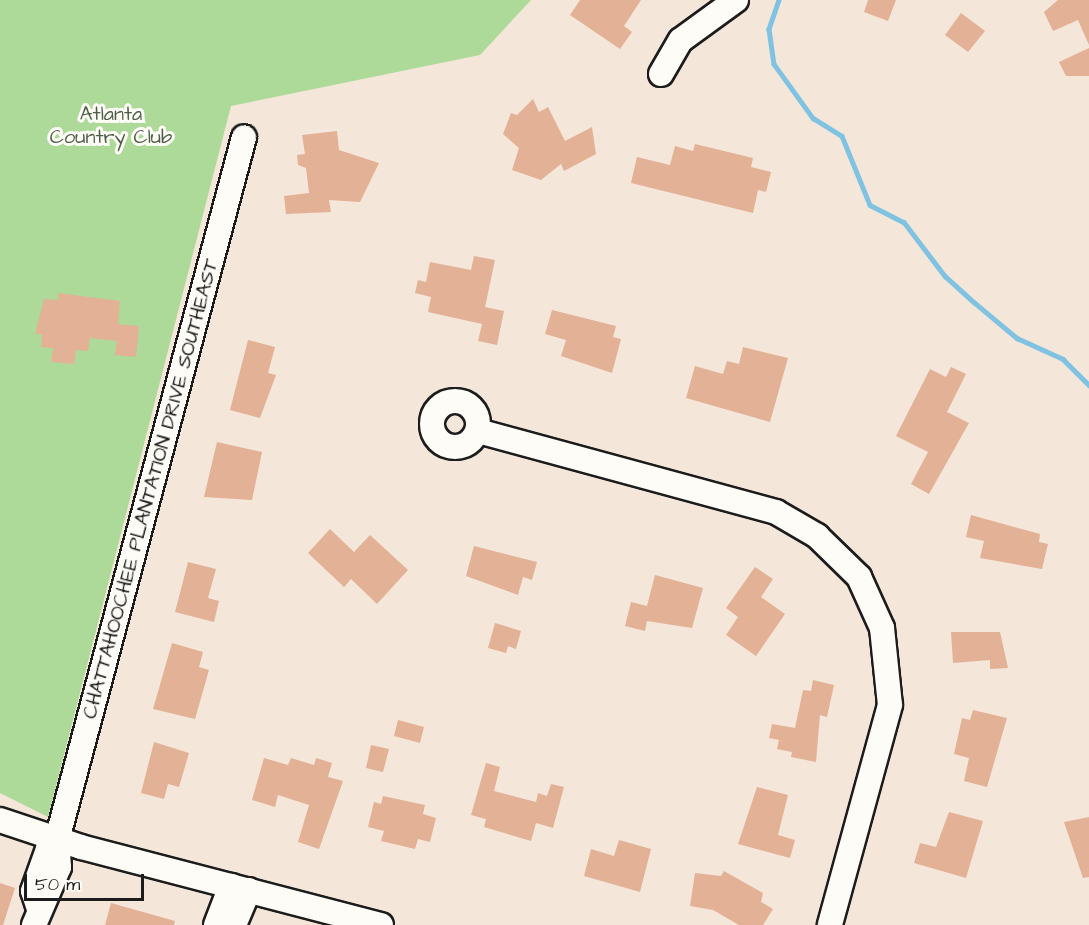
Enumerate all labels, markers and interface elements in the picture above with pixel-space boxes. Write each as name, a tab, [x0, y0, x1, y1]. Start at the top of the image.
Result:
park label: Atlanta Country Club	[50, 102, 172, 149]
street label: CHATTAHOOCHEE PLANTATION DRIVE SOUTHEAST	[78, 256, 224, 722]
scale bar	[27, 862, 147, 900]
text: 50 m	[35, 872, 80, 897]

